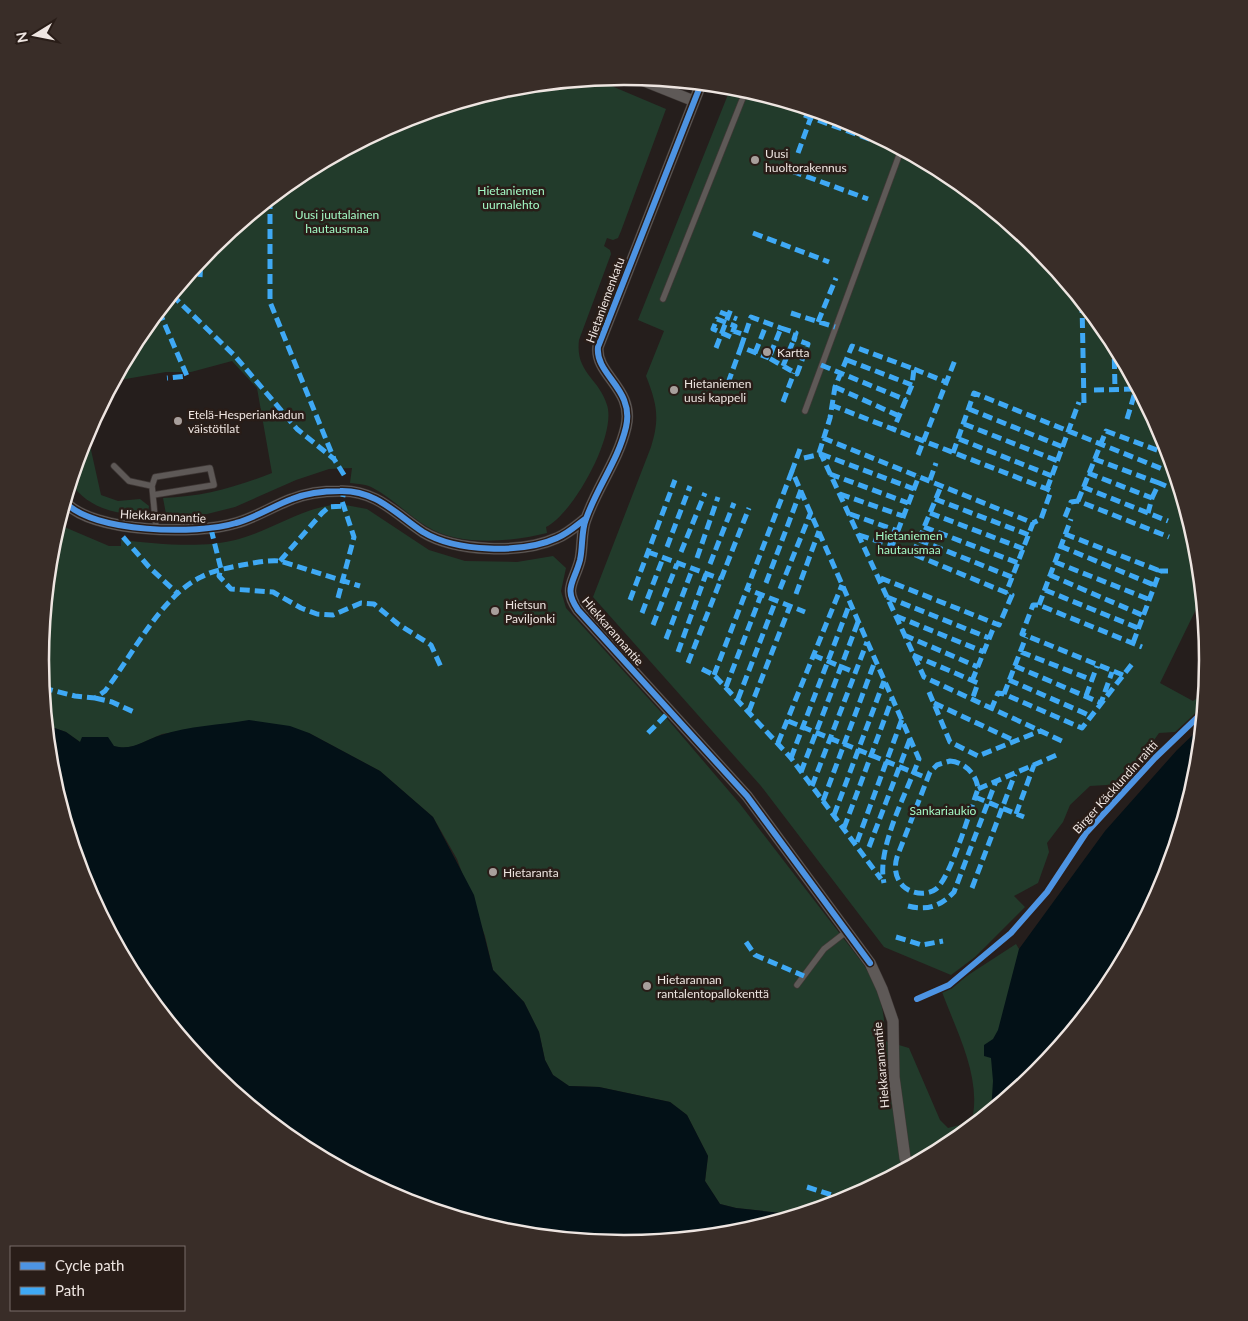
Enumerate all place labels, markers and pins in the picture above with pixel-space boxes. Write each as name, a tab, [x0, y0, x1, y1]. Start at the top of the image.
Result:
place label: Uusi huoltorakennus	[765, 146, 847, 175]
marker: Uusi huoltorakennus	[749, 154, 761, 166]
place label: Kartta	[777, 345, 809, 360]
marker: Kartta	[761, 346, 773, 358]
place label: Hietaniemen uusi kappeli	[684, 376, 751, 405]
marker: Hietaniemen uusi kappeli	[668, 384, 680, 396]
place label: Etelä-Hesperiankadun väistötilat	[188, 407, 304, 436]
marker: Etelä-Hesperiankadun väistötilat	[172, 415, 184, 427]
place label: Hietsun Paviljonki	[505, 597, 555, 626]
marker: Hietsun Paviljonki	[489, 605, 501, 617]
place label: Hietaranta	[503, 865, 559, 880]
marker: Hietaranta	[487, 866, 499, 878]
place label: Hietarannan rantalentopallokenttä	[657, 972, 769, 1001]
marker: Hietarannan rantalentopallokenttä	[641, 980, 653, 992]

